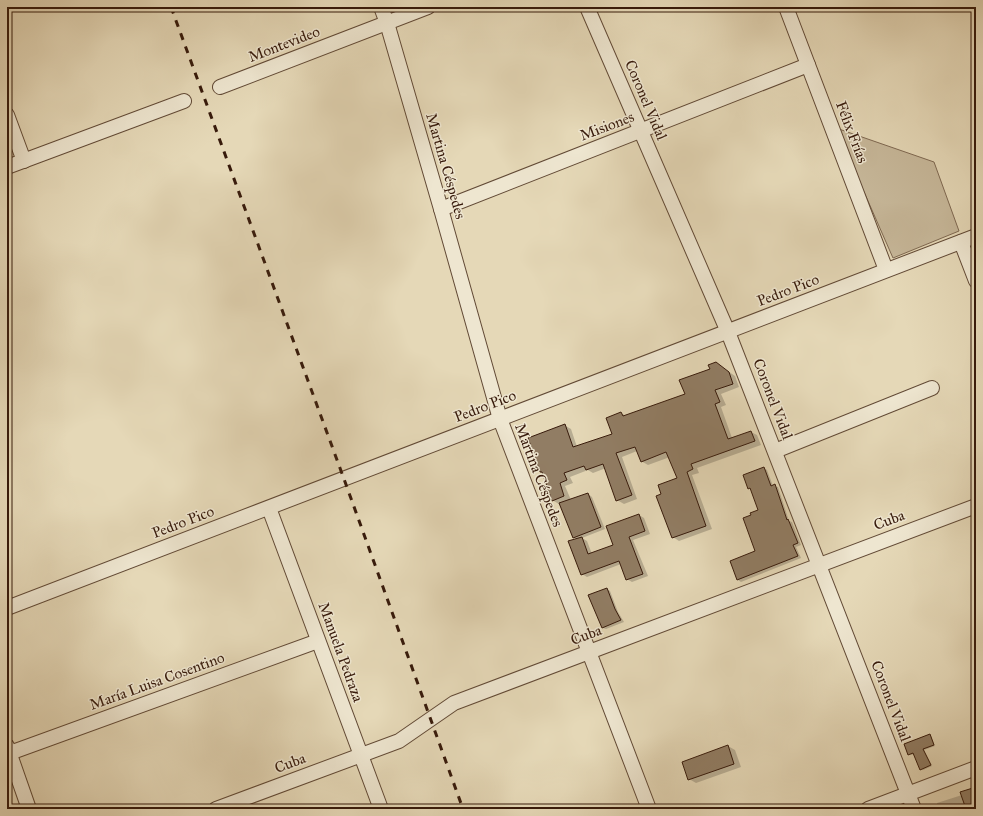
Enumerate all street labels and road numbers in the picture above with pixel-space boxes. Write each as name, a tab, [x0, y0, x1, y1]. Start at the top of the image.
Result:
street label: Montevideo	[246, 22, 323, 66]
street label: Coronel Vidal	[621, 57, 671, 144]
street label: Félix Frías	[832, 99, 872, 165]
street label: Misiones	[577, 107, 637, 145]
street label: Martina Céspedes	[422, 111, 470, 221]
street label: Pedro Pico	[754, 270, 822, 310]
street label: Coronel Vidal	[749, 356, 797, 443]
street label: Pedro Pico	[451, 386, 519, 426]
street label: Martina Céspedes	[511, 421, 567, 529]
street label: Pedro Pico	[149, 502, 217, 542]
street label: Cuba	[871, 506, 908, 534]
street label: Manuela Pedraza	[315, 600, 368, 705]
street label: Cuba	[568, 621, 605, 649]
street label: María Luisa Cosentino	[87, 648, 227, 714]
street label: Coronel Vidal	[867, 658, 915, 745]
street label: Cuba	[272, 749, 309, 777]

